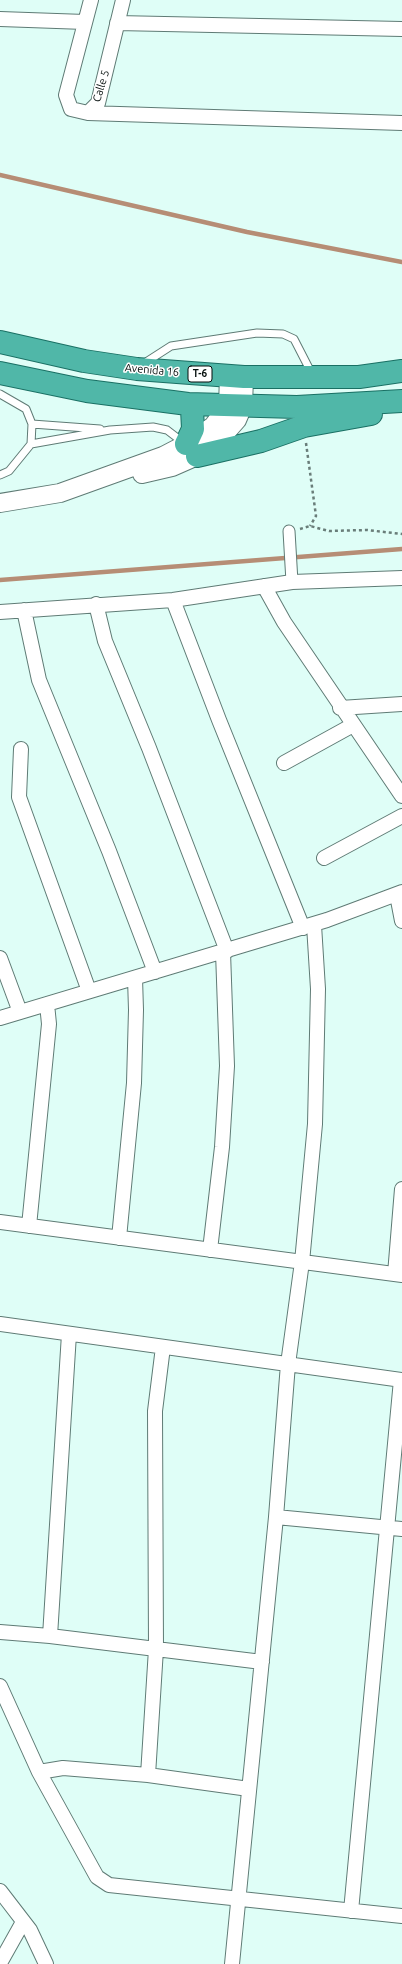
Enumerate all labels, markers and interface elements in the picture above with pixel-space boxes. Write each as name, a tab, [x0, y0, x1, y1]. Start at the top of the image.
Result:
street label: Calle 5	[90, 68, 112, 104]
street label: Avenida 16	[124, 361, 180, 379]
road number: T-6	[188, 366, 212, 382]

